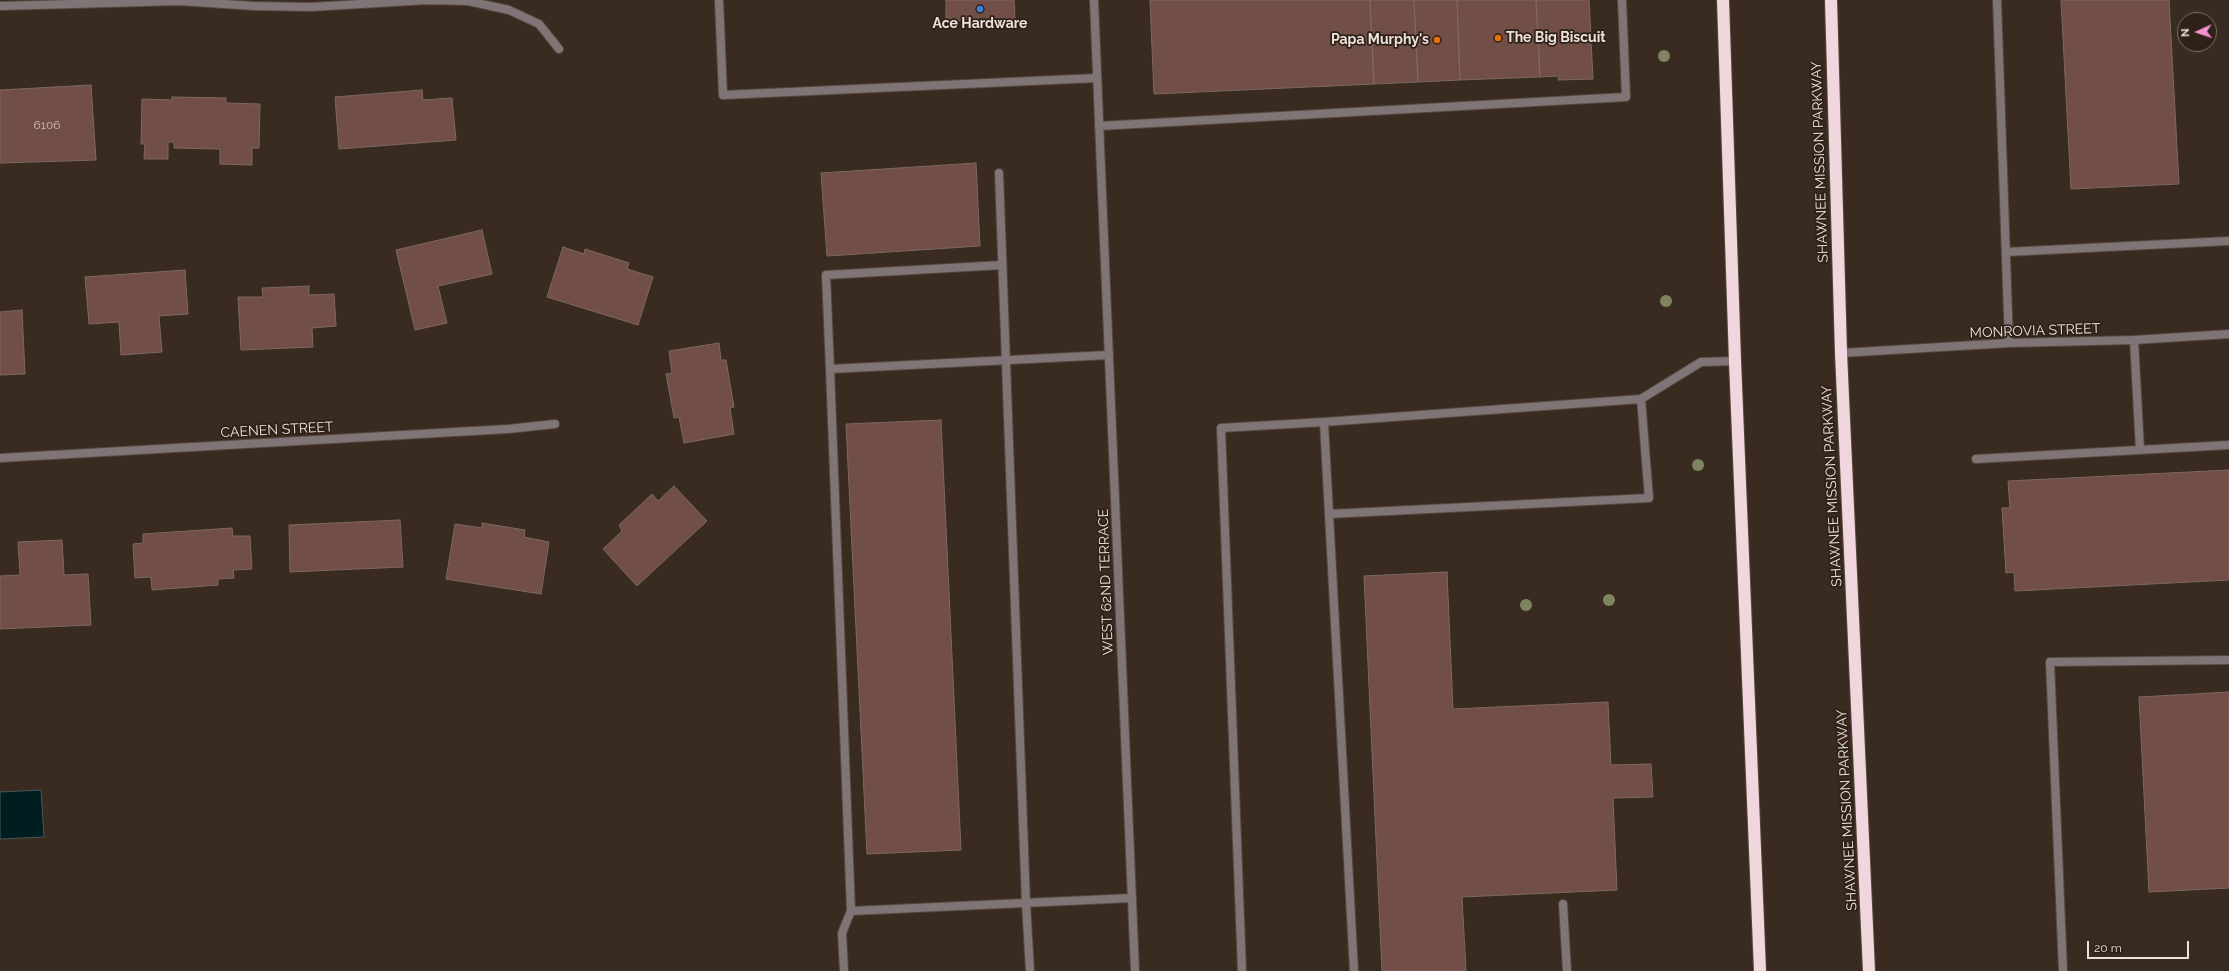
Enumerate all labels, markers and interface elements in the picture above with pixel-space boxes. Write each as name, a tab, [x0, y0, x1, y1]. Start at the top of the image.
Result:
marker: Ace Hardware	[975, 4, 985, 14]
north arrow	[2177, 12, 2217, 52]
place label: Ace Hardware	[933, 16, 1027, 32]
text: N	[2179, 28, 2192, 37]
place label: The Big Biscuit	[1506, 30, 1606, 46]
place label: Papa Murphy's	[1331, 32, 1429, 48]
marker: The Big Biscuit	[1493, 33, 1503, 43]
marker: Papa Murphy's	[1432, 35, 1442, 45]
street label: SHAWNEE MISSION PARKWAY	[1808, 61, 1832, 263]
house number: 6106	[34, 118, 60, 132]
street label: MONROVIA STREET	[1969, 320, 2101, 342]
street label: SHAWNEE MISSION PARKWAY	[1818, 385, 1846, 587]
street label: CAENEN STREET	[220, 419, 334, 441]
street label: WEST 62ND TERRACE	[1095, 509, 1117, 655]
street label: SHAWNEE MISSION PARKWAY	[1833, 709, 1861, 911]
scale bar	[2089, 933, 2191, 959]
text: 20 m	[2094, 941, 2122, 955]

